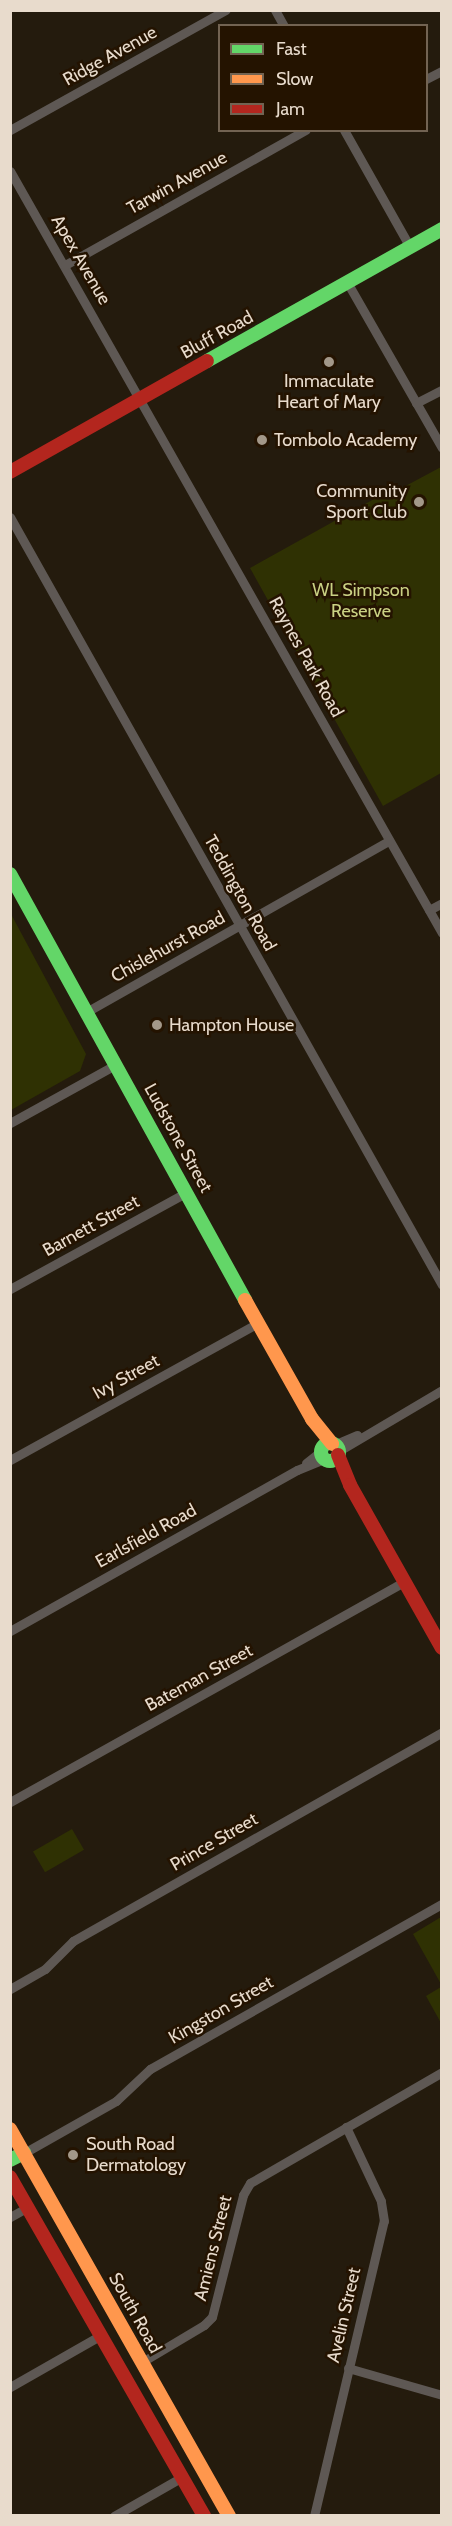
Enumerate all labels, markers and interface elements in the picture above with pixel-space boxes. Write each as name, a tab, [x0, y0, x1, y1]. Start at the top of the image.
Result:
street label: Ridge Avenue	[59, 21, 161, 91]
legend	[218, 24, 428, 132]
text: Fast	[276, 38, 307, 60]
text: Slow	[276, 68, 313, 90]
text: Jam	[276, 98, 305, 120]
street label: Tarwin Avenue	[123, 147, 231, 219]
street label: Apex Avenue	[47, 211, 115, 309]
street label: Bluff Road	[177, 306, 257, 364]
marker: Immaculate Heart of Mary	[322, 355, 336, 369]
place label: Immaculate Heart of Mary	[277, 371, 381, 413]
place label: Tombolo Academy	[274, 429, 417, 451]
marker: Tombolo Academy	[255, 433, 269, 447]
place label: Community Sport Club	[316, 481, 407, 524]
marker: Community Sport Club	[412, 495, 426, 509]
park label: WL Simpson Reserve	[312, 580, 410, 622]
street label: Raynes Park Road	[264, 593, 348, 721]
street label: Teddington Road	[199, 831, 281, 955]
street label: Chislehurst Road	[107, 907, 229, 987]
place label: Hampton House	[169, 1014, 294, 1036]
marker: Hampton House	[150, 1018, 164, 1032]
street label: Ludstone Street	[139, 1080, 217, 1196]
street label: Barnett Street	[39, 1191, 143, 1261]
street label: Ivy Street	[89, 1350, 163, 1404]
street label: Earlsfield Road	[92, 1499, 200, 1573]
street label: Bateman Street	[142, 1640, 256, 1716]
street label: Prince Street	[166, 1808, 262, 1876]
street label: Kingston Street	[165, 1971, 277, 2049]
place label: South Road Dermatology	[86, 2134, 186, 2176]
marker: South Road Dermatology	[64, 2146, 82, 2164]
street label: Amiens Street	[189, 2193, 237, 2303]
street label: Avelin Street	[323, 2265, 365, 2365]
street label: South Road	[104, 2269, 166, 2357]

